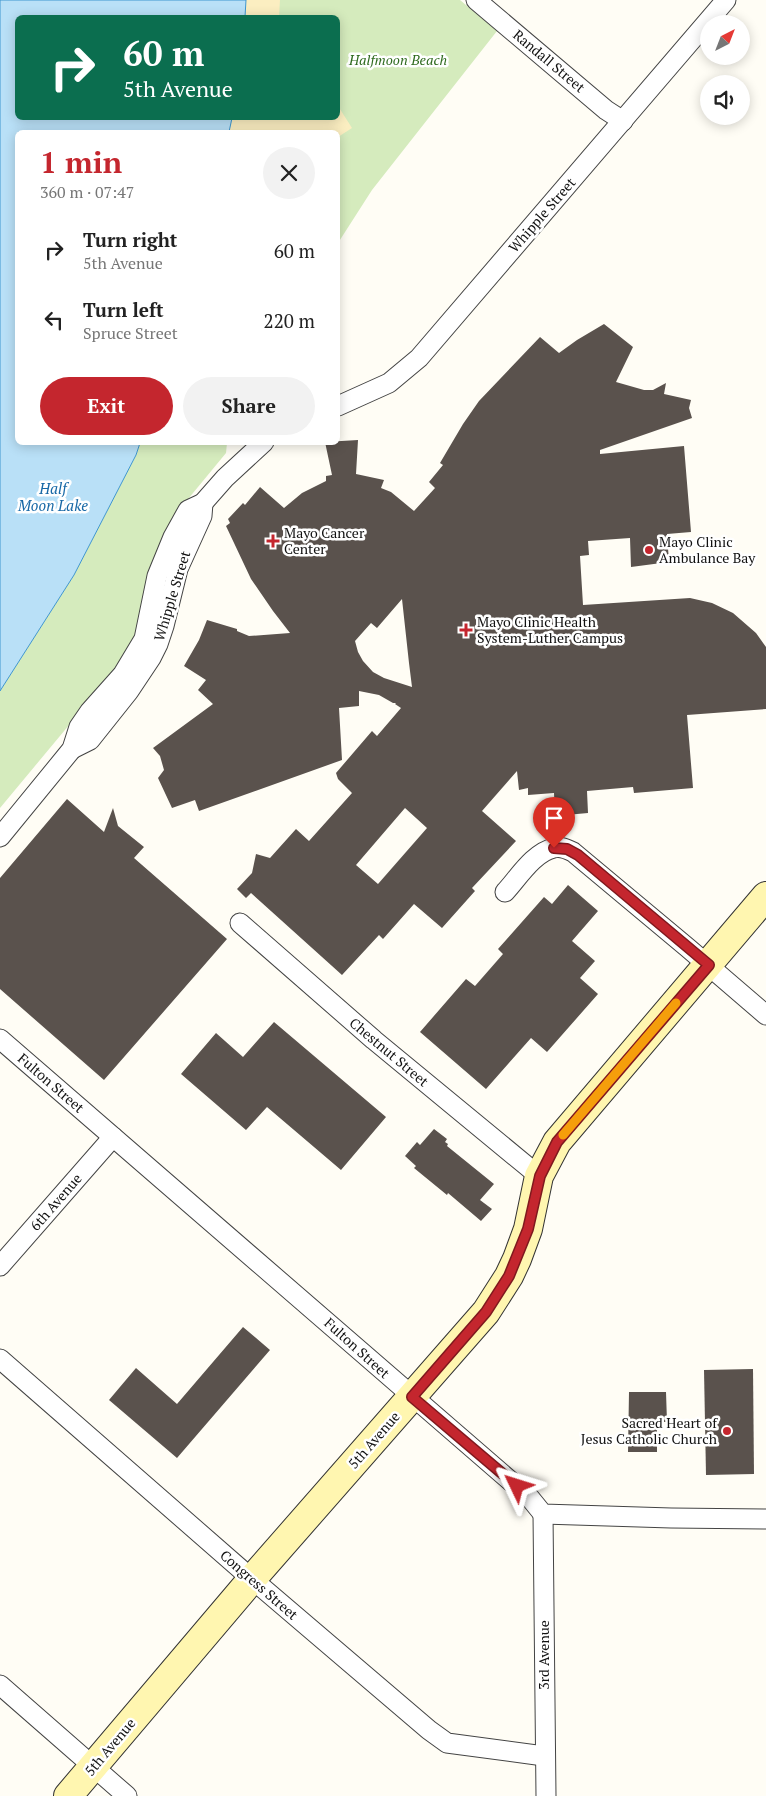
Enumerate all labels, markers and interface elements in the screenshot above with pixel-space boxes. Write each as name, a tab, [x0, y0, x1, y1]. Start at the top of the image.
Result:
north arrow	[700, 15, 750, 65]
map controls	[700, 15, 750, 125]
street label: Randall Street	[509, 25, 590, 97]
text: 60 m	[123, 30, 204, 76]
icon: right	[40, 35, 105, 100]
park label: Halfmoon Beach	[348, 50, 447, 69]
text: 5th Avenue	[123, 74, 233, 103]
button: sound	[700, 75, 750, 125]
text: 1 min	[40, 142, 122, 182]
button: close	[263, 147, 315, 199]
street label: Whipple Street	[504, 173, 580, 256]
text: 360 m · 07:47	[40, 181, 134, 203]
text: Turn right	[83, 227, 177, 252]
icon: right	[40, 236, 68, 264]
text: 60 m	[274, 238, 315, 263]
text: 5th Avenue	[83, 252, 163, 274]
text: Turn left	[83, 297, 164, 322]
icon: left	[40, 306, 68, 334]
text: 220 m	[264, 308, 315, 333]
text: Spruce Street	[83, 322, 178, 344]
button: Exit	[40, 377, 173, 435]
button: Share	[183, 377, 315, 435]
water label: Half Moon Lake	[17, 478, 88, 515]
place label: Mayo Cancer Center	[284, 523, 365, 558]
place label: Mayo Clinic Ambulance Bay	[659, 532, 756, 567]
marker: Mayo Cancer Center	[266, 534, 280, 548]
marker: Mayo Clinic Ambulance Bay	[643, 544, 655, 556]
street label: Whipple Street	[149, 548, 194, 643]
place label: Mayo Clinic Health System-Luther Campus	[477, 612, 623, 647]
marker: Mayo Clinic Health System-Luther Campus	[459, 623, 473, 637]
pin	[533, 797, 575, 848]
icon: arrive	[540, 804, 568, 832]
street label: Chestnut Street	[346, 1013, 434, 1091]
street label: Fulton Street	[14, 1049, 89, 1117]
street label: 6th Avenue	[26, 1169, 86, 1234]
street label: Fulton Street	[321, 1313, 395, 1383]
street label: 5th Avenue	[344, 1407, 404, 1472]
place label: Sacred Heart of Jesus Catholic Church	[581, 1413, 718, 1448]
marker: Sacred Heart of Jesus Catholic Church	[721, 1425, 733, 1437]
position arrow	[490, 1459, 542, 1511]
street label: Congress Street	[216, 1546, 303, 1624]
street label: 3rd Avenue	[534, 1620, 553, 1690]
street label: 5th Avenue	[80, 1714, 139, 1780]

